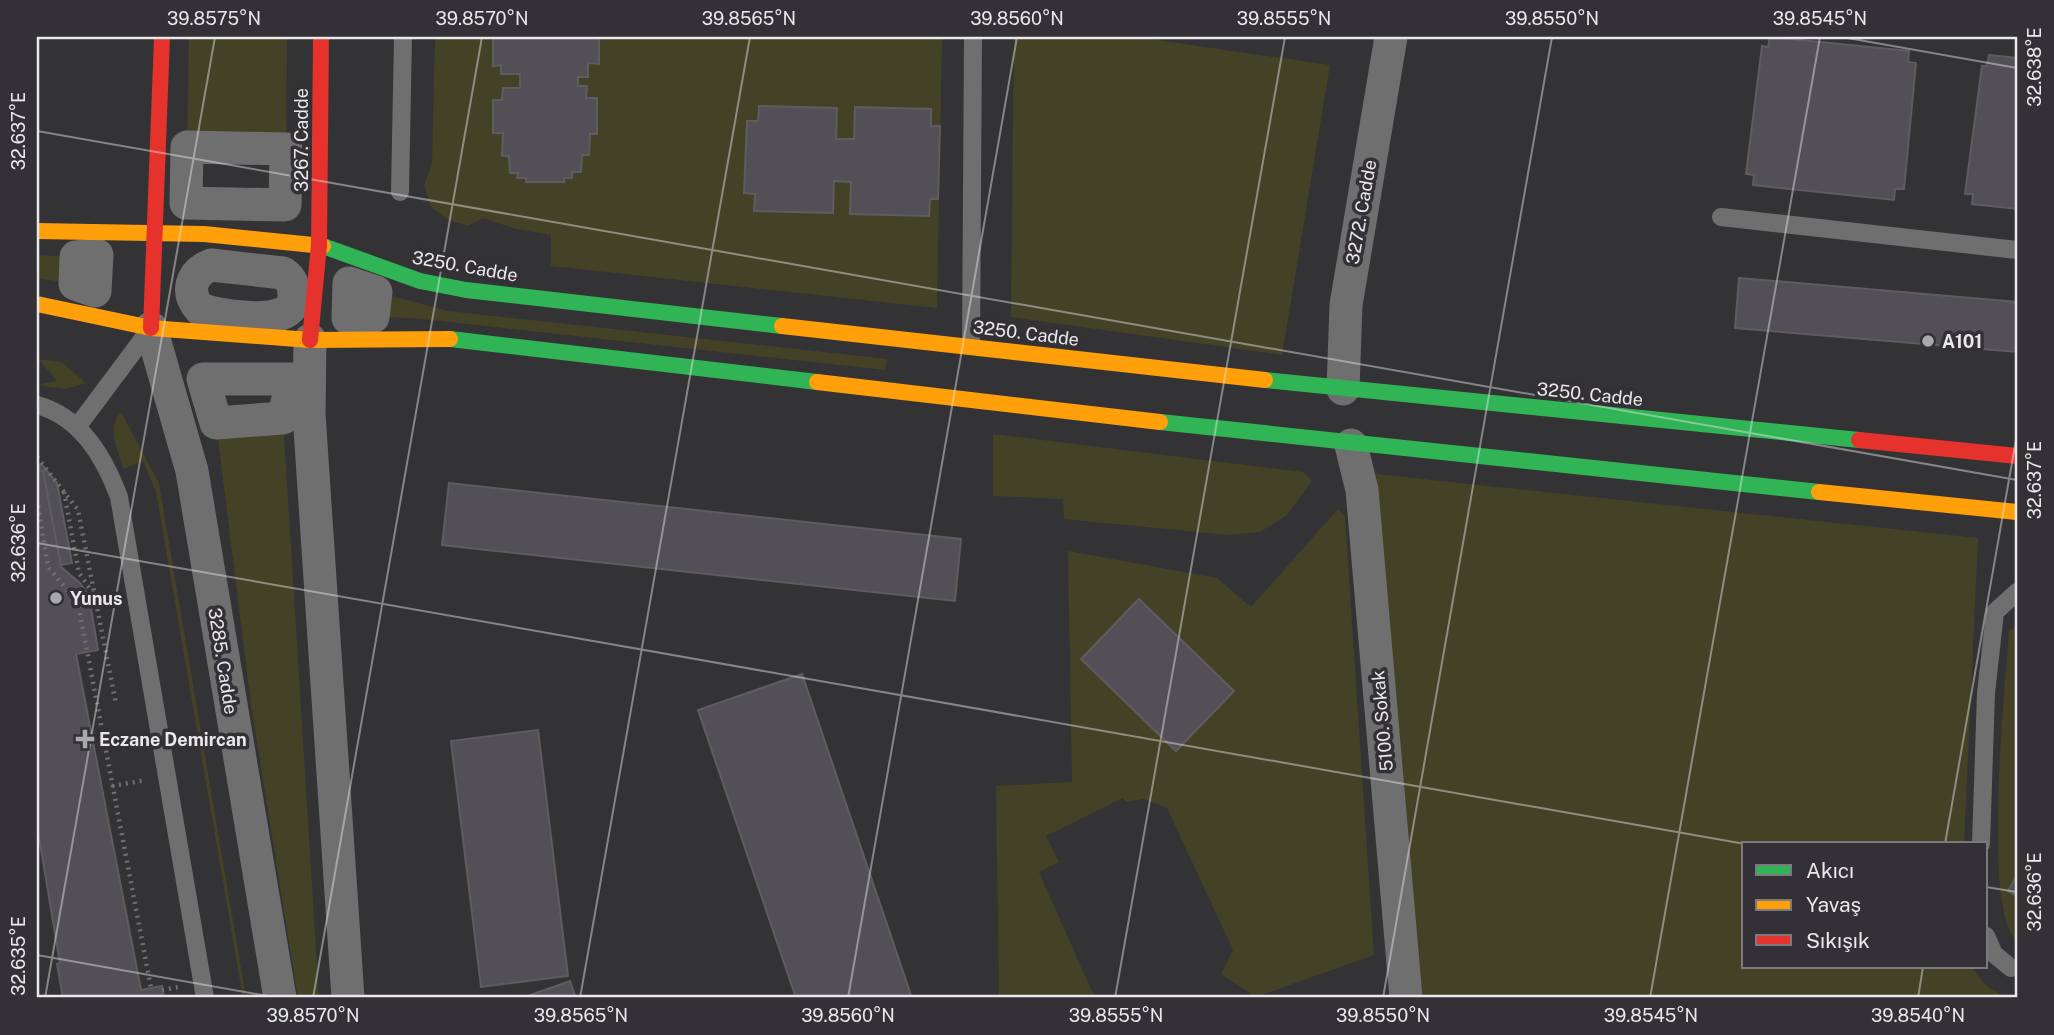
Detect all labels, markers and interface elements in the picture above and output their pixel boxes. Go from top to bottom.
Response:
text: 39.8575°N [167,8,261,29]
text: 39.8570°N [435,8,529,29]
text: 39.8565°N [702,8,796,29]
text: 39.8560°N [970,8,1064,29]
text: 39.8555°N [1237,8,1331,29]
text: 39.8550°N [1505,8,1599,29]
text: 39.8545°N [1773,8,1867,29]
text: 32.638°E [2024,27,2045,107]
street label: 3267. Cadde [291,88,312,192]
text: 32.637°E [8,92,29,170]
street label: 3272. Cadde [1341,158,1381,266]
street label: 3250. Cadde [411,246,519,286]
street label: 3250. Cadde [972,316,1080,350]
place label: A101 [1942,331,1982,352]
marker: A101 [1920,333,1936,349]
street label: 3250. Cadde [1536,378,1644,410]
text: 32.637°E [2024,441,2045,519]
text: 32.636°E [8,503,29,583]
place label: Yunus [70,588,123,609]
marker: Yunus [48,590,64,606]
street label: 3285. Cadde [204,606,242,716]
street label: 5100. Sokak [1367,670,1397,772]
place label: Eczane Demircan [99,729,247,750]
marker: Eczane Demircan [77,731,93,747]
legend [1742,842,1988,968]
text: 32.636°E [2024,852,2045,932]
text: Akıcı [1806,858,1854,883]
text: Yavaş [1806,892,1861,917]
text: 32.635°E [8,916,29,996]
text: Sıkışık [1806,928,1870,953]
text: 39.8570°N [266,1005,360,1026]
text: 39.8565°N [534,1005,628,1026]
text: 39.8560°N [801,1005,895,1026]
text: 39.8555°N [1069,1005,1163,1026]
text: 39.8550°N [1336,1005,1430,1026]
text: 39.8545°N [1604,1005,1698,1026]
text: 39.8540°N [1871,1005,1965,1026]

